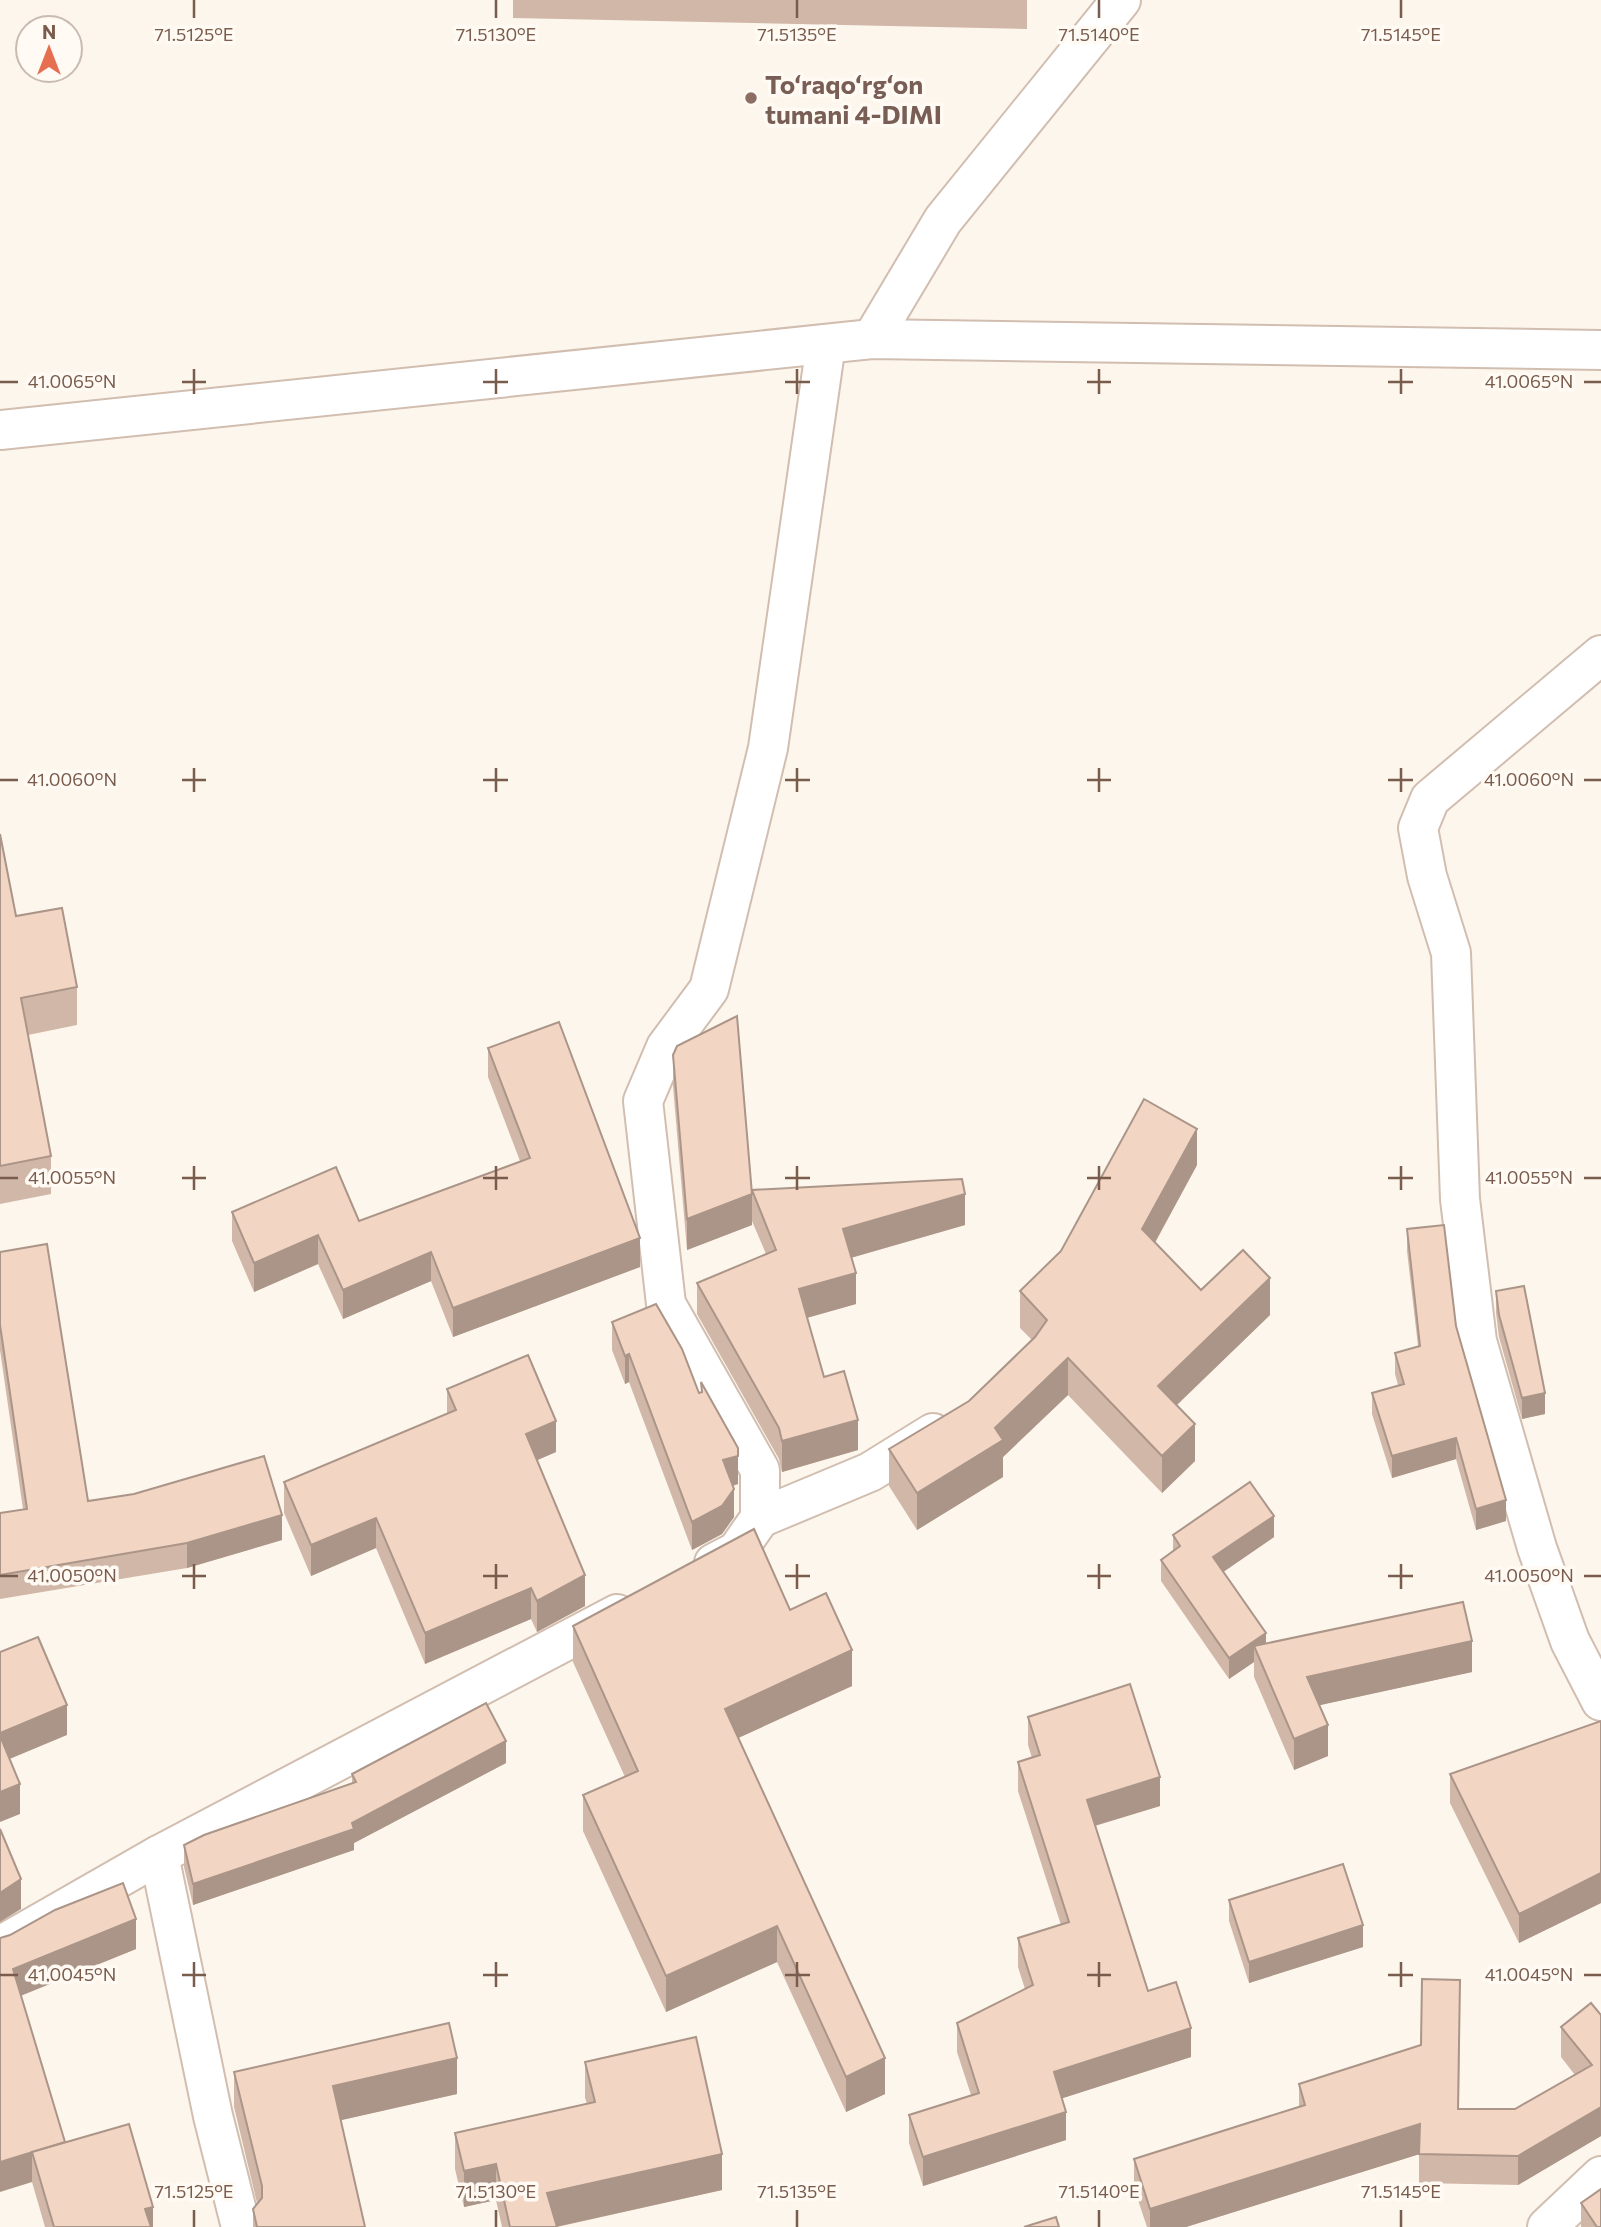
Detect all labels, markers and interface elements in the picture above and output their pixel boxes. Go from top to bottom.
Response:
north arrow [14,14,84,84]
text: N [42,20,56,43]
text: 71.5125°E [155,23,233,45]
text: 71.5130°E [456,23,536,45]
text: 71.5135°E [757,23,837,45]
text: 71.5140°E [1058,23,1140,45]
text: 71.5145°E [1361,23,1441,45]
place label: To‘raqo‘rg‘on tumani 4-DIMI [765,68,942,129]
marker: To‘raqo‘rg‘on tumani 4-DIMI [743,90,759,106]
text: 41.0065°N [28,370,116,392]
text: 41.0065°N [1485,370,1573,392]
text: 41.0060°N [27,768,117,790]
text: 41.0060°N [1484,768,1574,790]
text: 41.0055°N [28,1166,116,1188]
text: 41.0055°N [1485,1166,1573,1188]
text: 41.0050°N [27,1564,117,1586]
text: 41.0050°N [1484,1564,1574,1586]
text: 41.0045°N [28,1963,116,1985]
text: 41.0045°N [1485,1963,1573,1985]
text: 71.5125°E [155,2180,233,2202]
text: 71.5130°E [456,2180,536,2202]
text: 71.5135°E [757,2180,837,2202]
text: 71.5140°E [1058,2180,1140,2202]
text: 71.5145°E [1361,2180,1441,2202]

